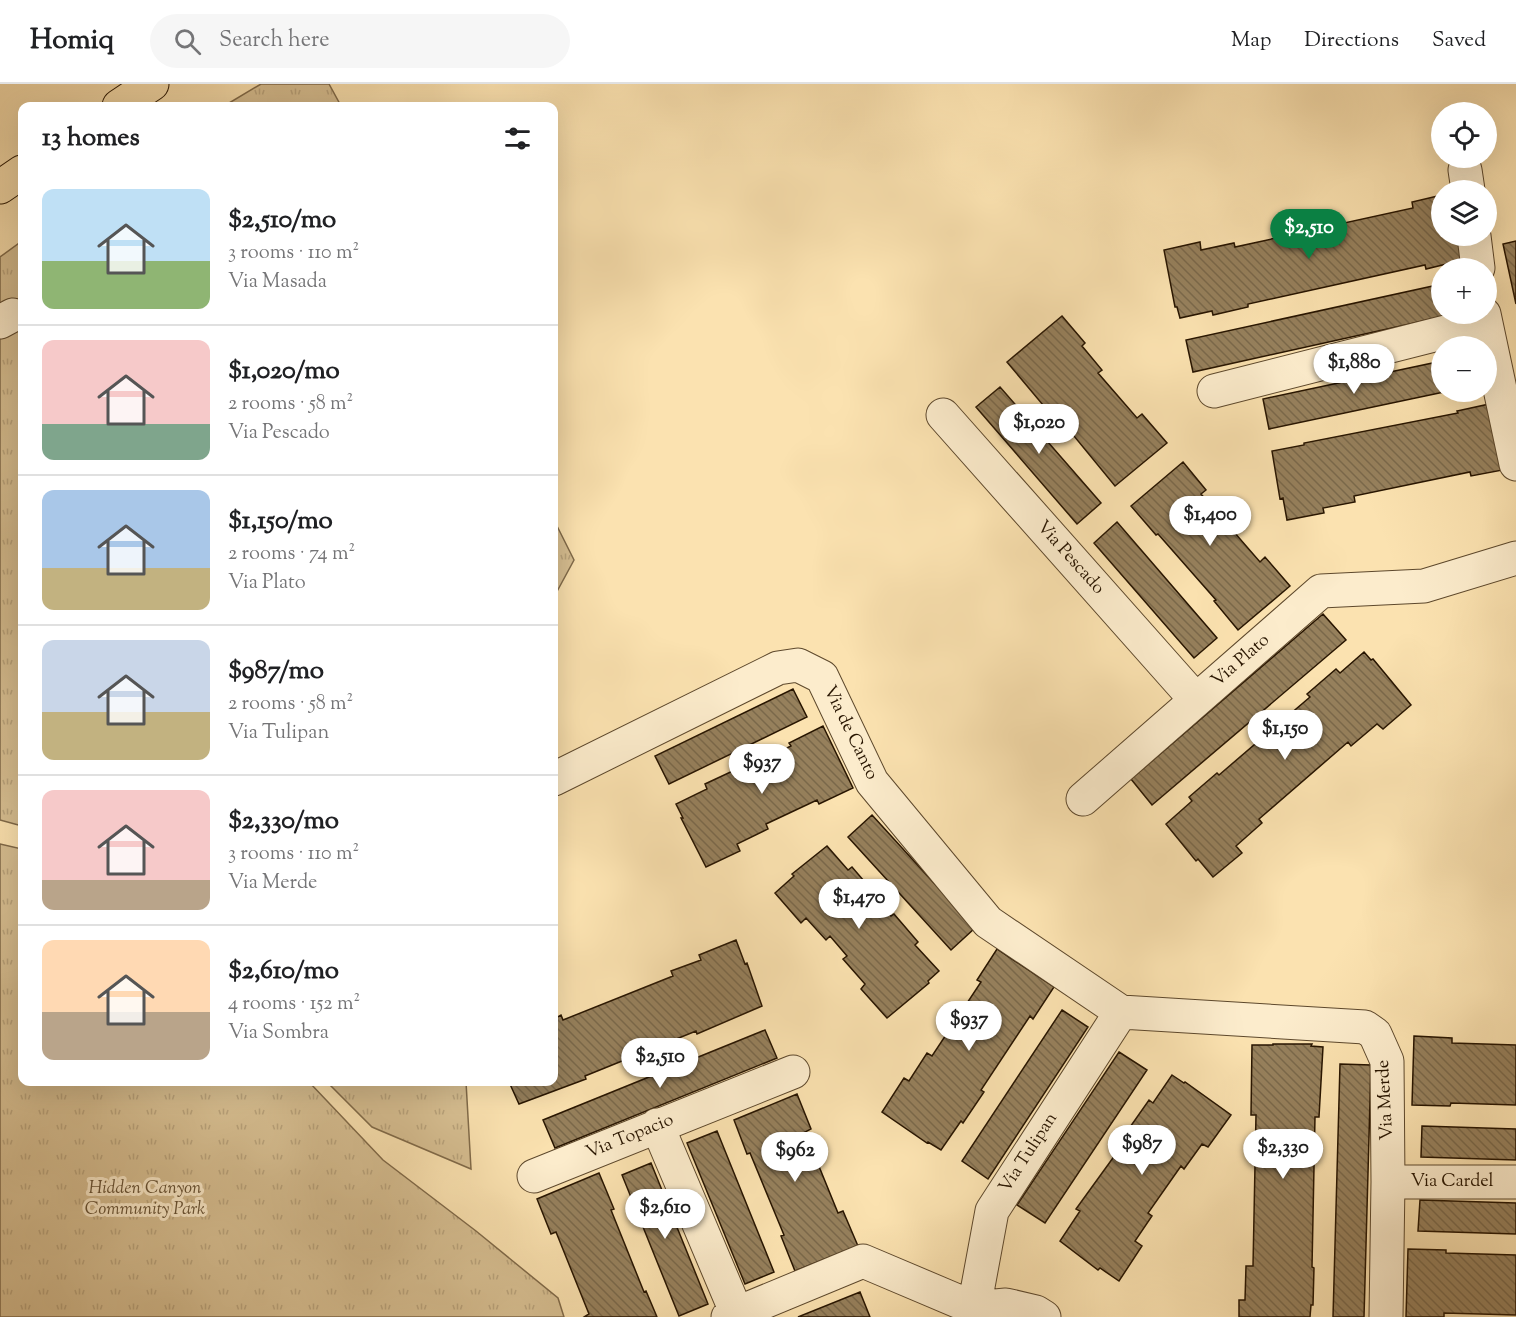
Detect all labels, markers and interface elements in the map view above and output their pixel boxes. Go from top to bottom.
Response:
search box [150,14,570,68]
text: Homiq [30,21,114,61]
icon: search [171,25,204,58]
text: Search here [219,25,329,57]
text: Map [1231,26,1271,56]
text: Directions [1304,26,1399,56]
text: Saved [1432,26,1486,56]
map controls [1431,102,1497,402]
button: locate [1431,102,1497,168]
text: 13 homes [42,120,140,157]
icon: filters [501,122,534,155]
button: layers [1431,180,1497,246]
text: $2,510/mo [228,202,336,239]
pin: $2,510 [1260,209,1358,260]
icon: home [90,213,162,285]
text: $2,510 [1284,214,1334,243]
text: 3 rooms · 110 m² [228,239,359,268]
button: + [1431,258,1497,324]
text: Via Masada [228,268,327,297]
button: − [1431,336,1497,402]
pin: $1,880 [1305,344,1403,395]
text: $1,880 [1327,349,1381,378]
text: $1,020/mo [228,353,340,390]
icon: home [90,364,162,436]
text: 2 rooms · 58 m² [228,390,353,419]
pin: $1,020 [990,404,1088,455]
text: $1,020 [1013,409,1065,438]
text: Via Pescado [228,419,330,448]
pin: $1,400 [1161,496,1259,547]
text: $1,400 [1183,501,1237,530]
text: $1,150/mo [228,503,333,540]
icon: home [90,514,162,586]
street label: Via Pescado [1030,515,1110,601]
text: 2 rooms · 74 m² [228,540,355,569]
text: Via Plato [228,569,306,598]
street label: Via Plato [1206,628,1276,694]
text: $987/mo [228,653,324,690]
icon: home [90,664,162,736]
street label: Via de Canto [816,681,884,785]
text: 2 rooms · 58 m² [228,690,353,719]
pin: $1,150 [1236,710,1334,761]
text: $1,150 [1262,715,1308,744]
text: Via Tulipan [228,719,329,748]
pin: $937 [726,744,798,795]
text: $937 [743,749,781,778]
text: $2,330/mo [228,803,339,840]
icon: home [90,814,162,886]
text: 3 rooms · 110 m² [228,840,359,869]
text: Via Merde [228,869,317,898]
pin: $1,470 [810,879,908,930]
text: $1,470 [833,884,885,913]
text: $2,610/mo [228,953,339,990]
icon: home [90,964,162,1036]
text: 4 rooms · 152 m² [228,990,360,1019]
pin: $937 [933,1001,1005,1052]
text: $937 [950,1006,988,1035]
text: Via Sombra [228,1019,329,1048]
pin: $2,510 [611,1038,709,1089]
text: $2,510 [635,1043,685,1072]
street label: Via Merde [1371,1059,1401,1141]
street label: Via Tulipan [993,1107,1065,1198]
street label: Via Topacio [582,1108,678,1166]
pin: $987 [1106,1125,1178,1176]
pin: $2,330 [1234,1129,1332,1180]
text: $987 [1122,1130,1162,1159]
pin: $962 [759,1132,831,1183]
text: $2,330 [1257,1134,1309,1163]
text: $962 [775,1137,815,1166]
street label: Via Cardel [1410,1169,1494,1195]
park label: Hidden Canyon Community Park [85,1176,205,1223]
pin: $2,610 [616,1189,714,1240]
text: $2,610 [639,1194,691,1223]

